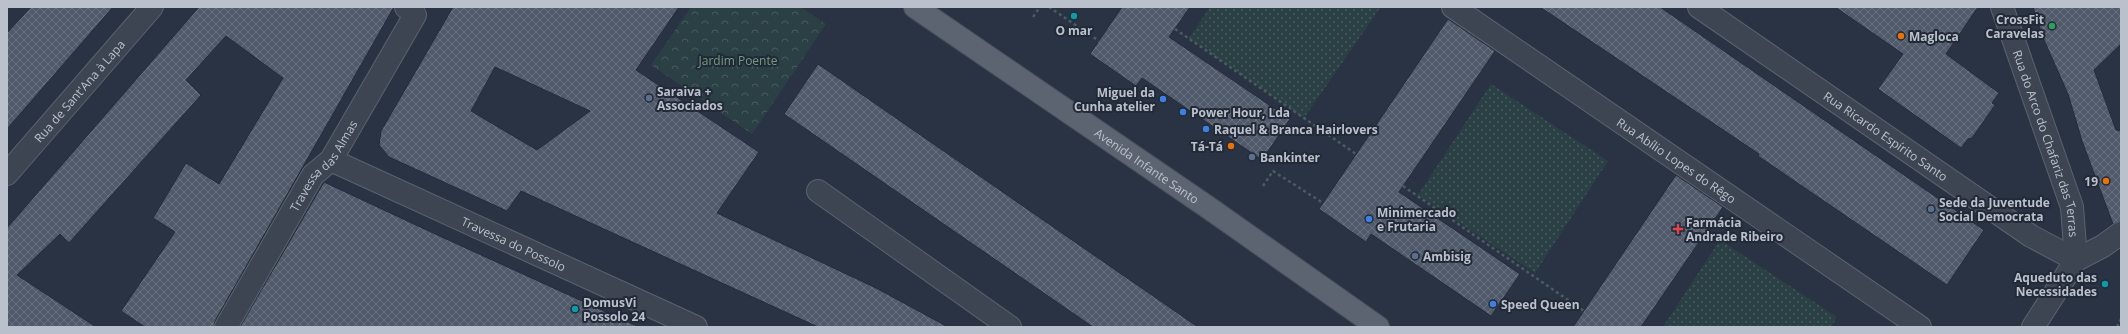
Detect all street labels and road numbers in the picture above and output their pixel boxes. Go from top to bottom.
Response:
street label: Rua de Sant'Ana à Lapa [30,36,128,146]
street label: Rua do Arco do Chafariz das Terras [2009,48,2083,238]
street label: Rua Ricardo Espírito Santo [1820,87,1951,185]
street label: Rua Abílio Lopes do Rêgo [1614,113,1739,207]
street label: Travessa das Almas [285,117,361,215]
street label: Avenida Infante Santo [1091,124,1203,207]
street label: Travessa do Possolo [459,212,569,275]

